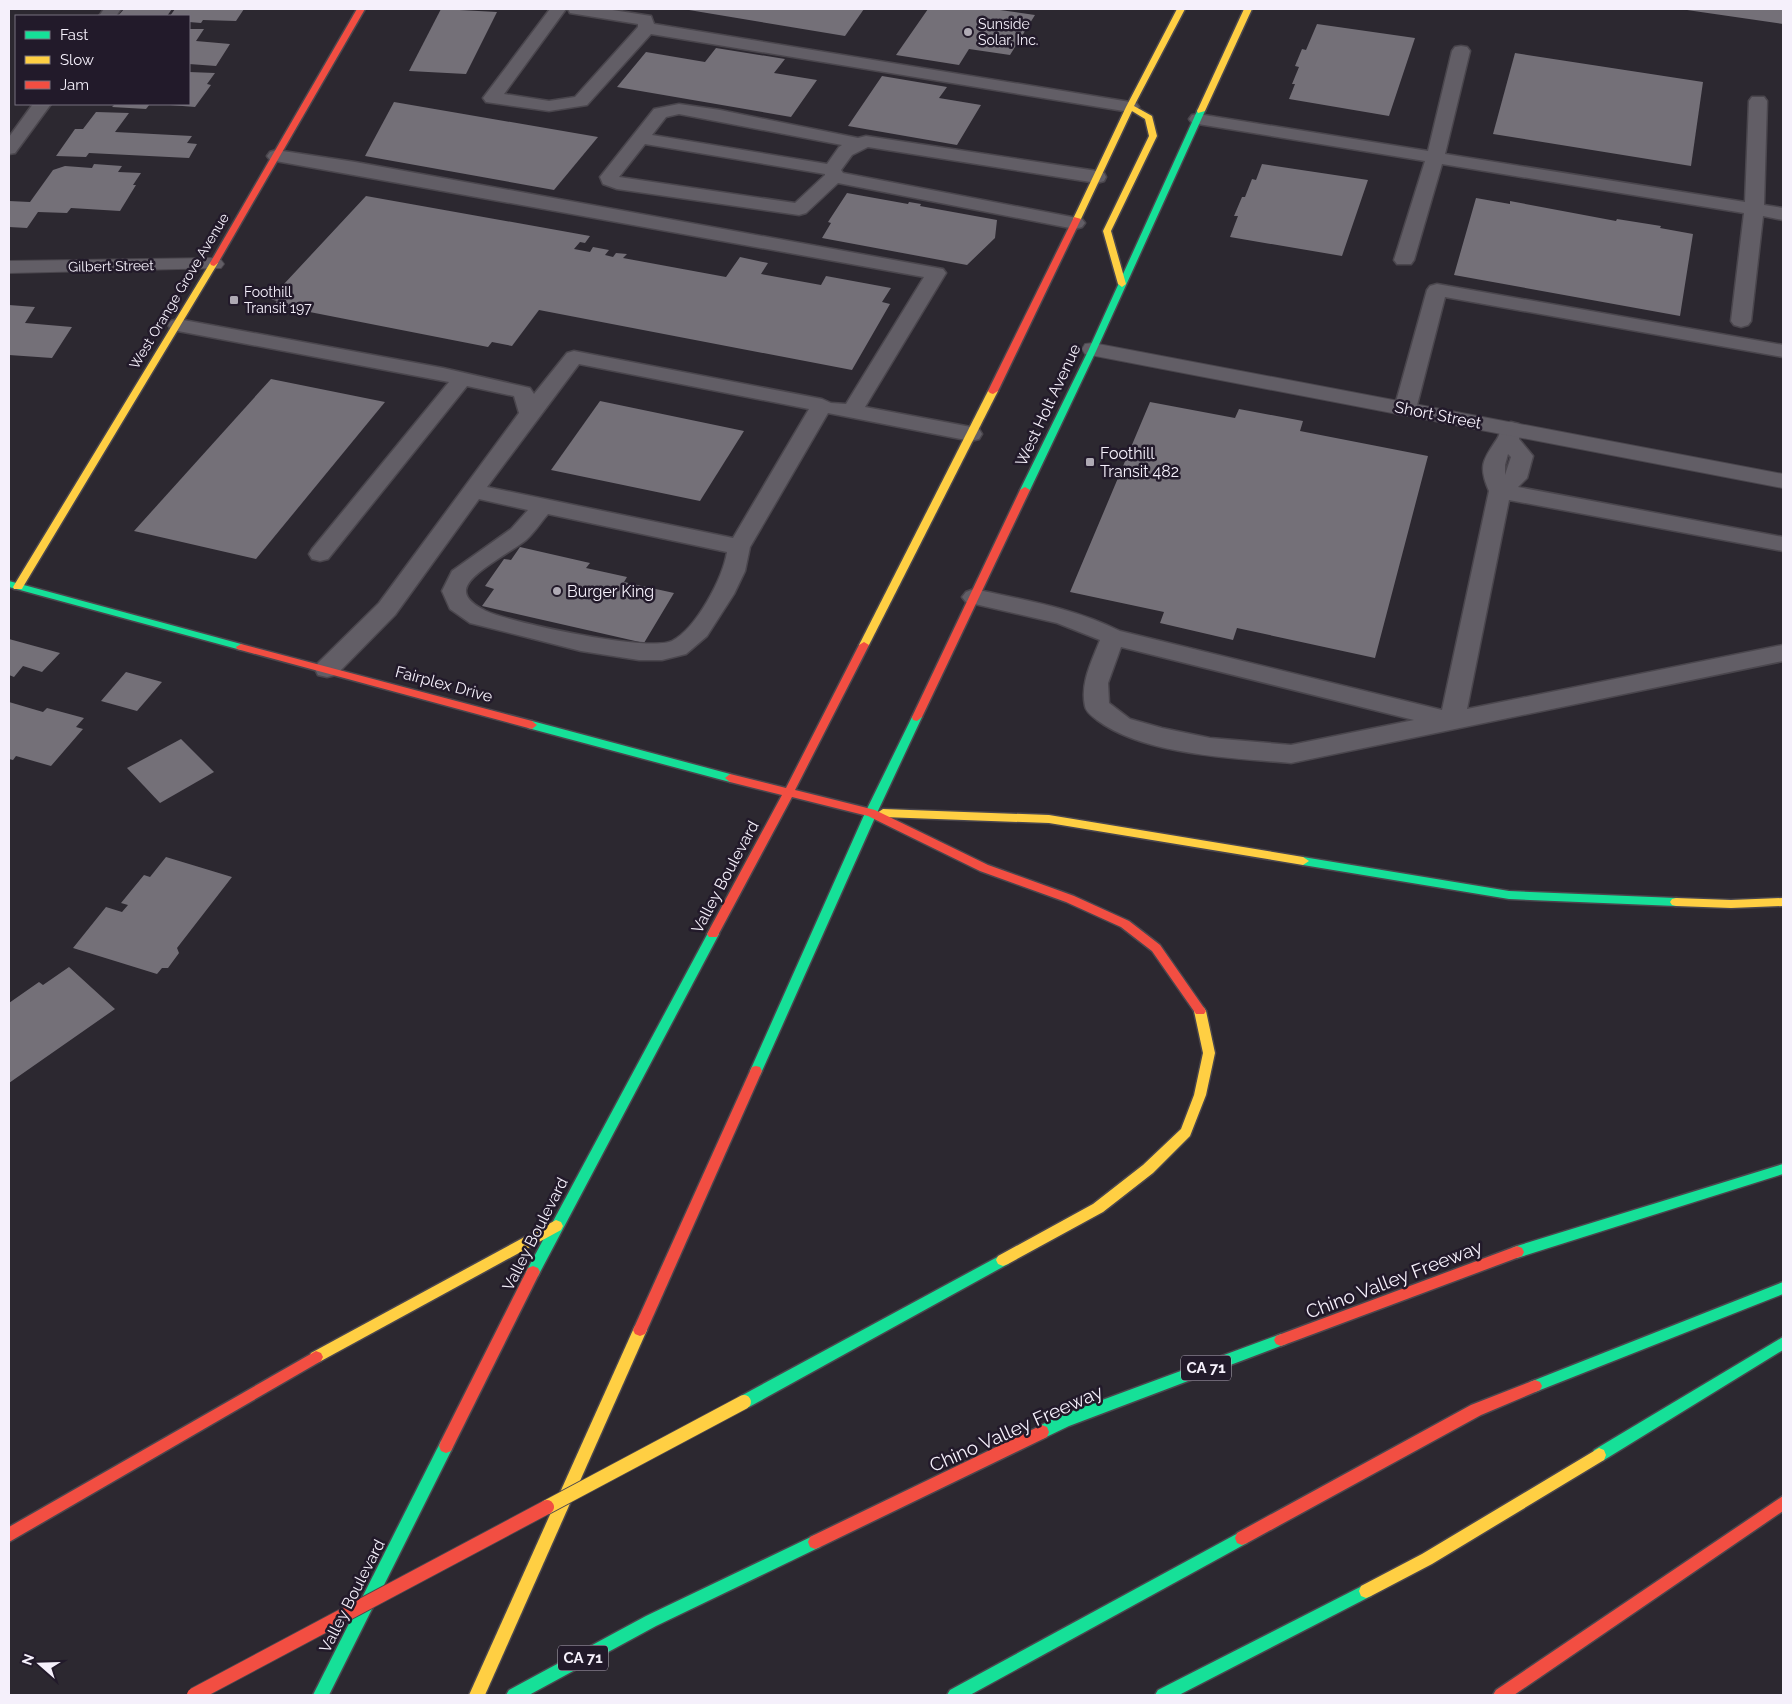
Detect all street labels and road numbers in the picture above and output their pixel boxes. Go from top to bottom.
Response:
street label: West Orange Grove Avenue [126,210,232,372]
street label: Gilbert Street [68,257,154,275]
street label: West Holt Avenue [1011,341,1085,469]
street label: Short Street [1393,397,1484,433]
street label: Fairplex Drive [393,662,495,706]
street label: Valley Boulevard [687,818,763,936]
street label: Valley Boulevard [498,1174,572,1294]
street label: Chino Valley Freeway [1303,1235,1485,1323]
road number: CA 71 [1181,1356,1231,1380]
street label: Chino Valley Freeway [926,1380,1106,1476]
street label: Valley Boulevard [315,1536,389,1656]
road number: CA 71 [558,1646,608,1670]

